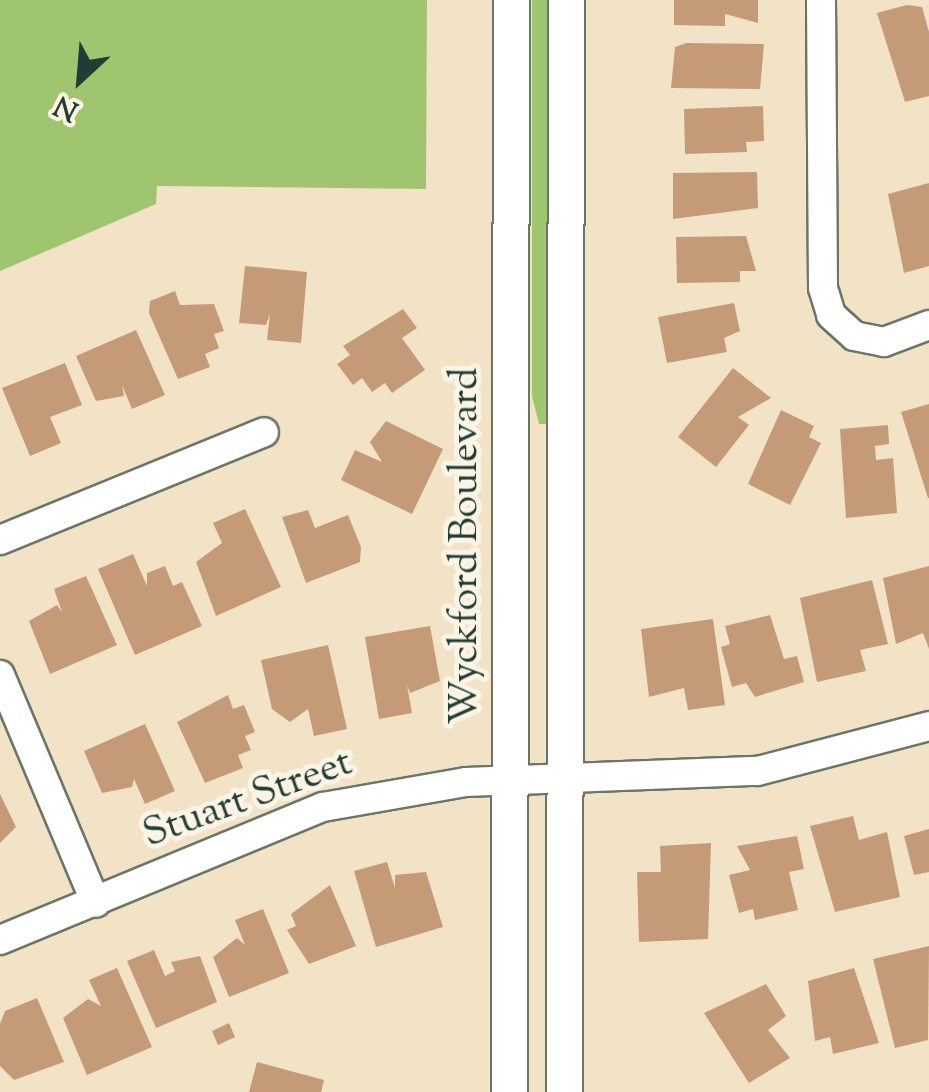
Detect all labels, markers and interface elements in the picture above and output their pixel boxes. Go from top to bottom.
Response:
north arrow [30,30,130,130]
text: N [48,84,86,130]
street label: Wyckford Boulevard [443,367,491,725]
street label: Stuart Street [137,740,359,860]

